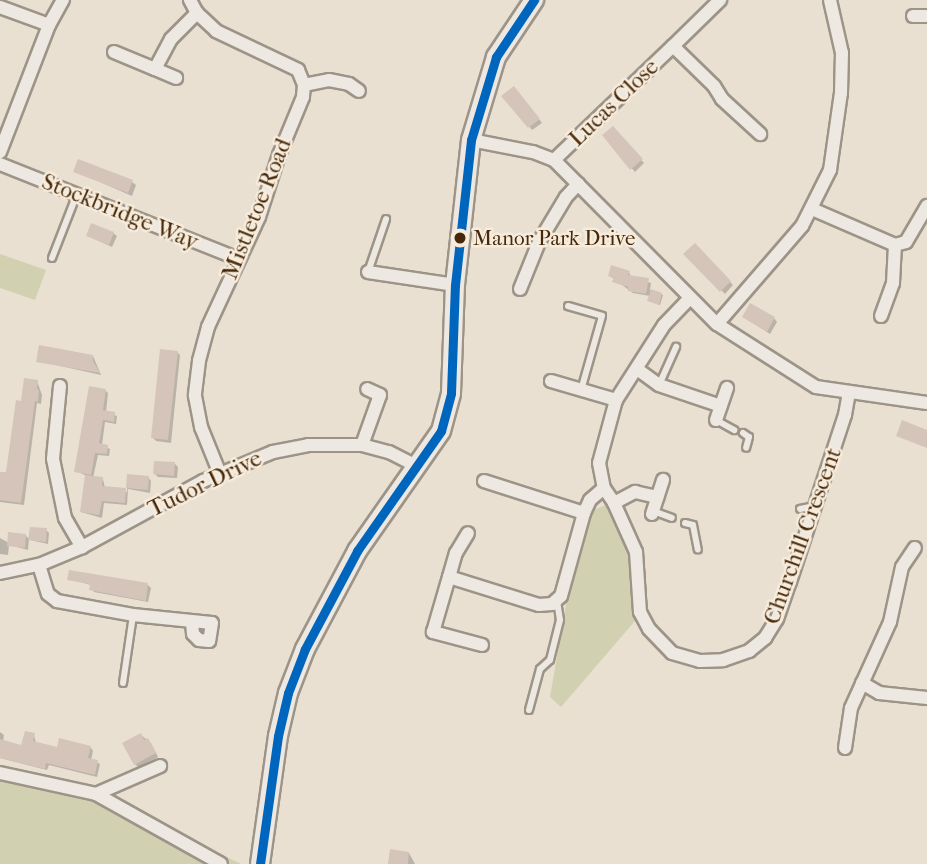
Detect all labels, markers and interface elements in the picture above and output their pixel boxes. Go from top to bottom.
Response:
street label: Lucas Close [563,53,665,153]
street label: Mistletoe Road [216,135,298,283]
street label: Stockbridge Way [38,168,202,256]
place label: Manor Park Drive [473,225,635,251]
marker: Manor Park Drive [453,231,467,245]
street label: Churchill Crescent [758,444,848,628]
street label: Tudor Drive [144,445,266,523]

